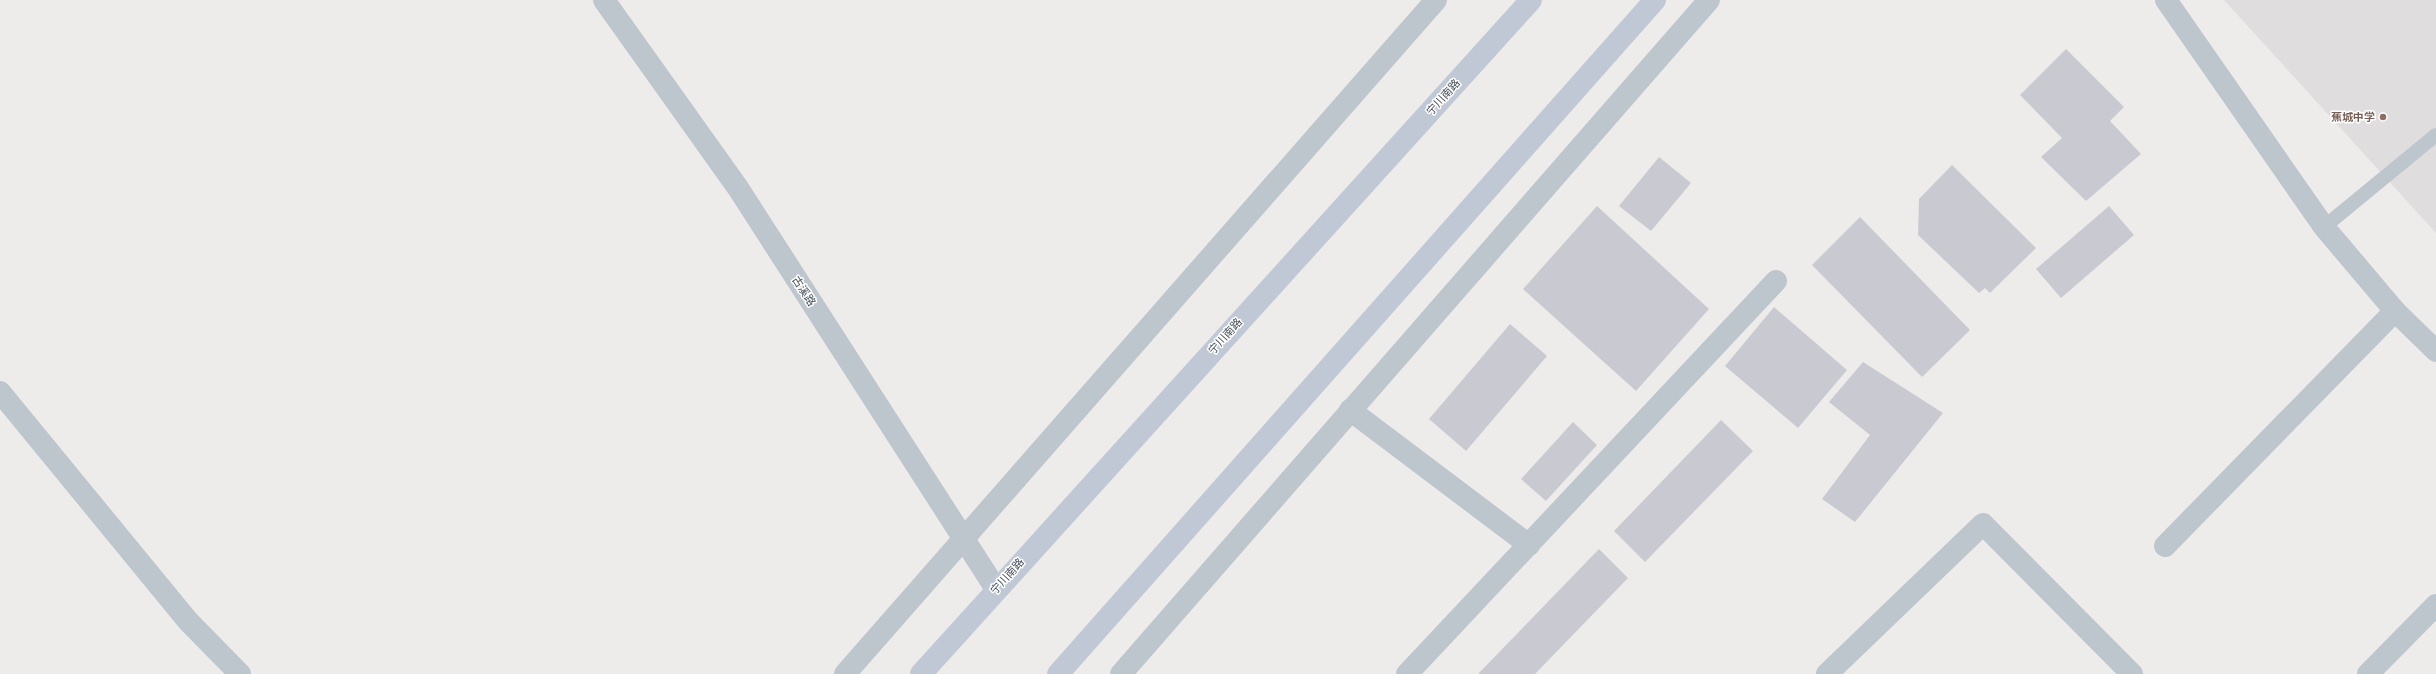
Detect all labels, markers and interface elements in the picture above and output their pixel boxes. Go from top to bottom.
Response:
street label: 宁川南路 [1422,75,1464,119]
place label: 蕉城中学 [2331,109,2375,125]
marker: 蕉城中学 [2378,112,2388,122]
street label: 古溪路 [788,273,820,309]
street label: 宁川南路 [1204,314,1246,358]
street label: 宁川南路 [986,554,1028,598]

